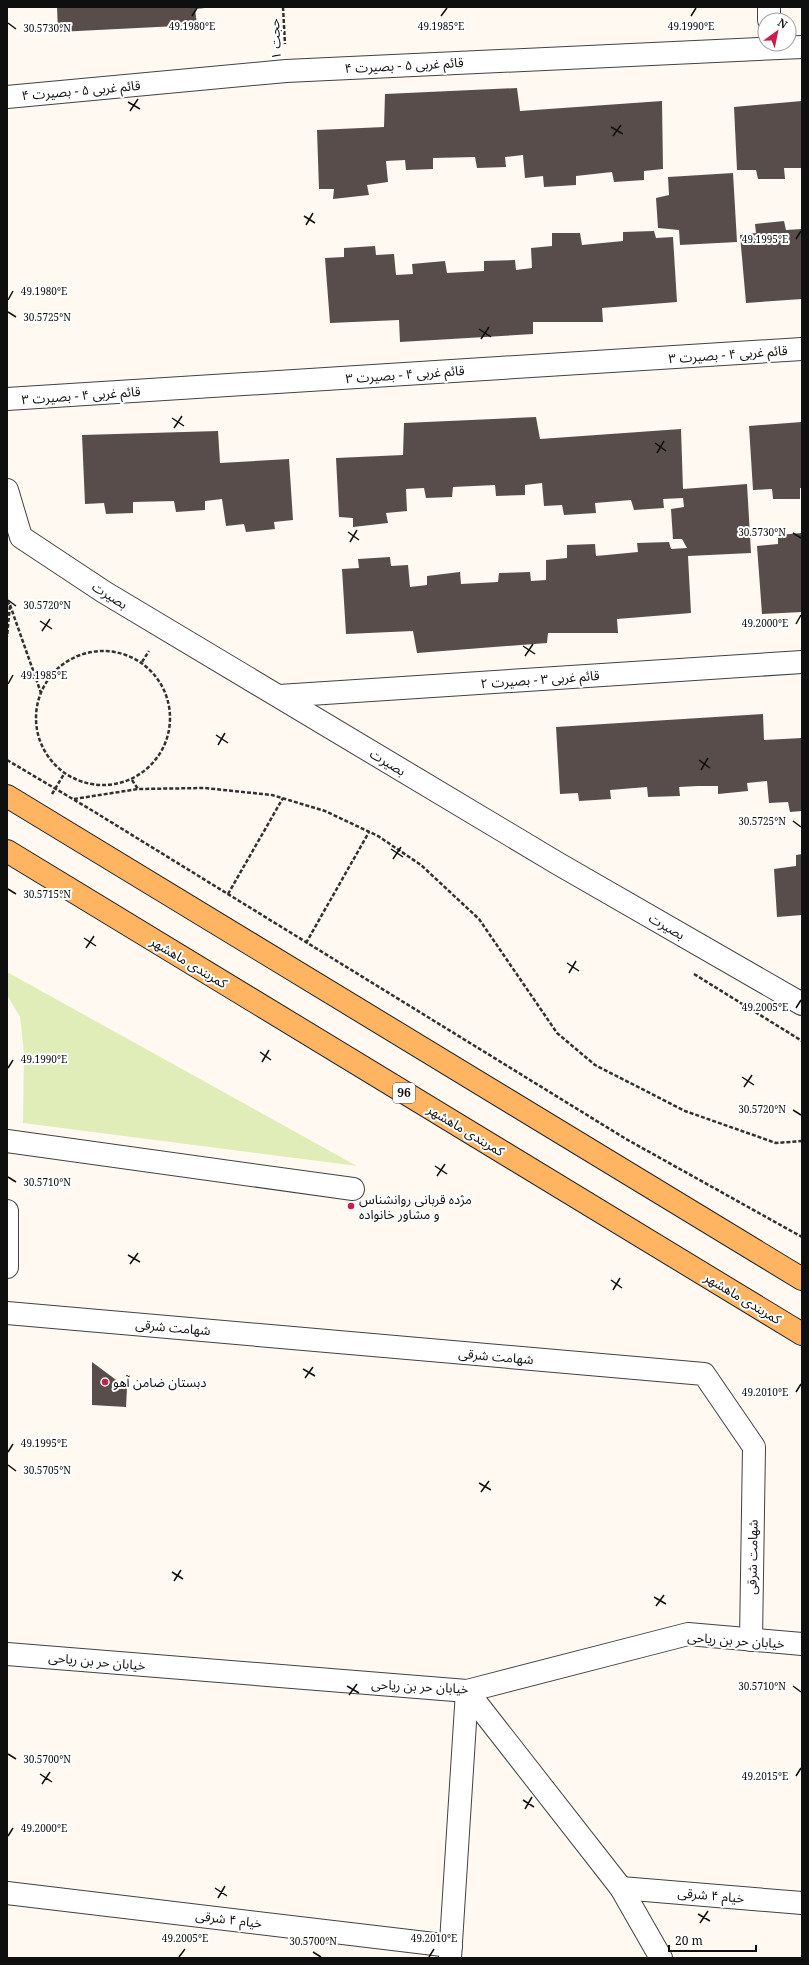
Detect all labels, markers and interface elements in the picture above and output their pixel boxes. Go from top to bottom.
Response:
north arrow [757,12,797,52]
text: N [775,15,791,32]
street label: حجت ۱ [265,18,285,60]
text: 49.1980°E [169,19,215,33]
text: 49.1985°E [418,19,464,33]
text: 49.1990°E [668,19,714,33]
text: 30.5730°N [23,21,71,35]
street label: قائم غربی ۵ - بصیرت ۴ [344,53,464,79]
street label: قائم غربی ۵ - بصیرت ۴ [21,76,142,106]
text: 49.1995°E [742,232,788,246]
text: 49.1980°E [21,284,67,298]
text: 30.5725°N [23,310,71,324]
street label: قائم غربی ۴ - بصیرت ۳ [668,341,788,369]
street label: قائم غربی ۴ - بصیرت ۳ [345,361,465,389]
street label: قائم غربی ۴ - بصیرت ۳ [21,382,141,410]
text: 30.5730°N [738,525,786,539]
street label: بصیرت [89,577,131,613]
text: 30.5720°N [23,598,71,612]
text: 49.2000°E [742,616,788,630]
street label: قائم غربی ۳ - بصیرت ۲ [480,666,600,694]
text: 49.1985°E [21,668,67,682]
street label: بصیرت [367,744,409,780]
text: 30.5725°N [738,814,786,828]
text: 30.5715°N [23,887,71,901]
street label: بصیرت [646,909,688,943]
street label: کمربندی ماهشهر [146,931,231,992]
text: 49.2005°E [742,1000,788,1014]
text: 49.1990°E [21,1052,67,1066]
road number: 96 [393,1083,415,1103]
street label: کمربندی ماهشهر [423,1099,508,1160]
text: 30.5720°N [738,1102,786,1116]
text: 30.5710°N [23,1175,71,1189]
place label: مژده قربانی روانشناس و مشاور خانواده [359,1190,472,1223]
marker: مژده قربانی روانشناس و مشاور خانواده [346,1201,356,1211]
street label: کمربندی ماهشهر [700,1267,785,1328]
street label: شهامت شرقی [135,1315,211,1339]
street label: شهامت شرقی [458,1344,534,1368]
place label: دبستان ضامن آهو [113,1373,207,1391]
marker: دبستان ضامن آهو [100,1377,110,1387]
text: 49.2010°E [742,1385,788,1399]
text: 49.1995°E [21,1436,67,1450]
text: 30.5705°N [23,1463,71,1477]
street label: شهامت شرقی [742,1519,762,1595]
street label: خیابان حر بن ریاحی [687,1628,786,1652]
street label: خیابان حر بن ریاحی [48,1648,147,1674]
street label: خیابان حر بن ریاحی [371,1674,470,1698]
text: 30.5710°N [738,1679,786,1693]
text: 30.5700°N [23,1752,71,1766]
text: 49.2015°E [742,1769,788,1783]
text: 49.2000°E [21,1821,67,1835]
street label: خیام ۴ شرقی [677,1883,746,1908]
street label: خیام ۴ شرقی [194,1906,264,1933]
scale bar [669,1927,756,1953]
text: 49.2005°E [162,1931,208,1945]
text: 49.2010°E [411,1931,457,1945]
text: 20 m [675,1932,703,1949]
text: 30.5700°N [289,1934,337,1948]

